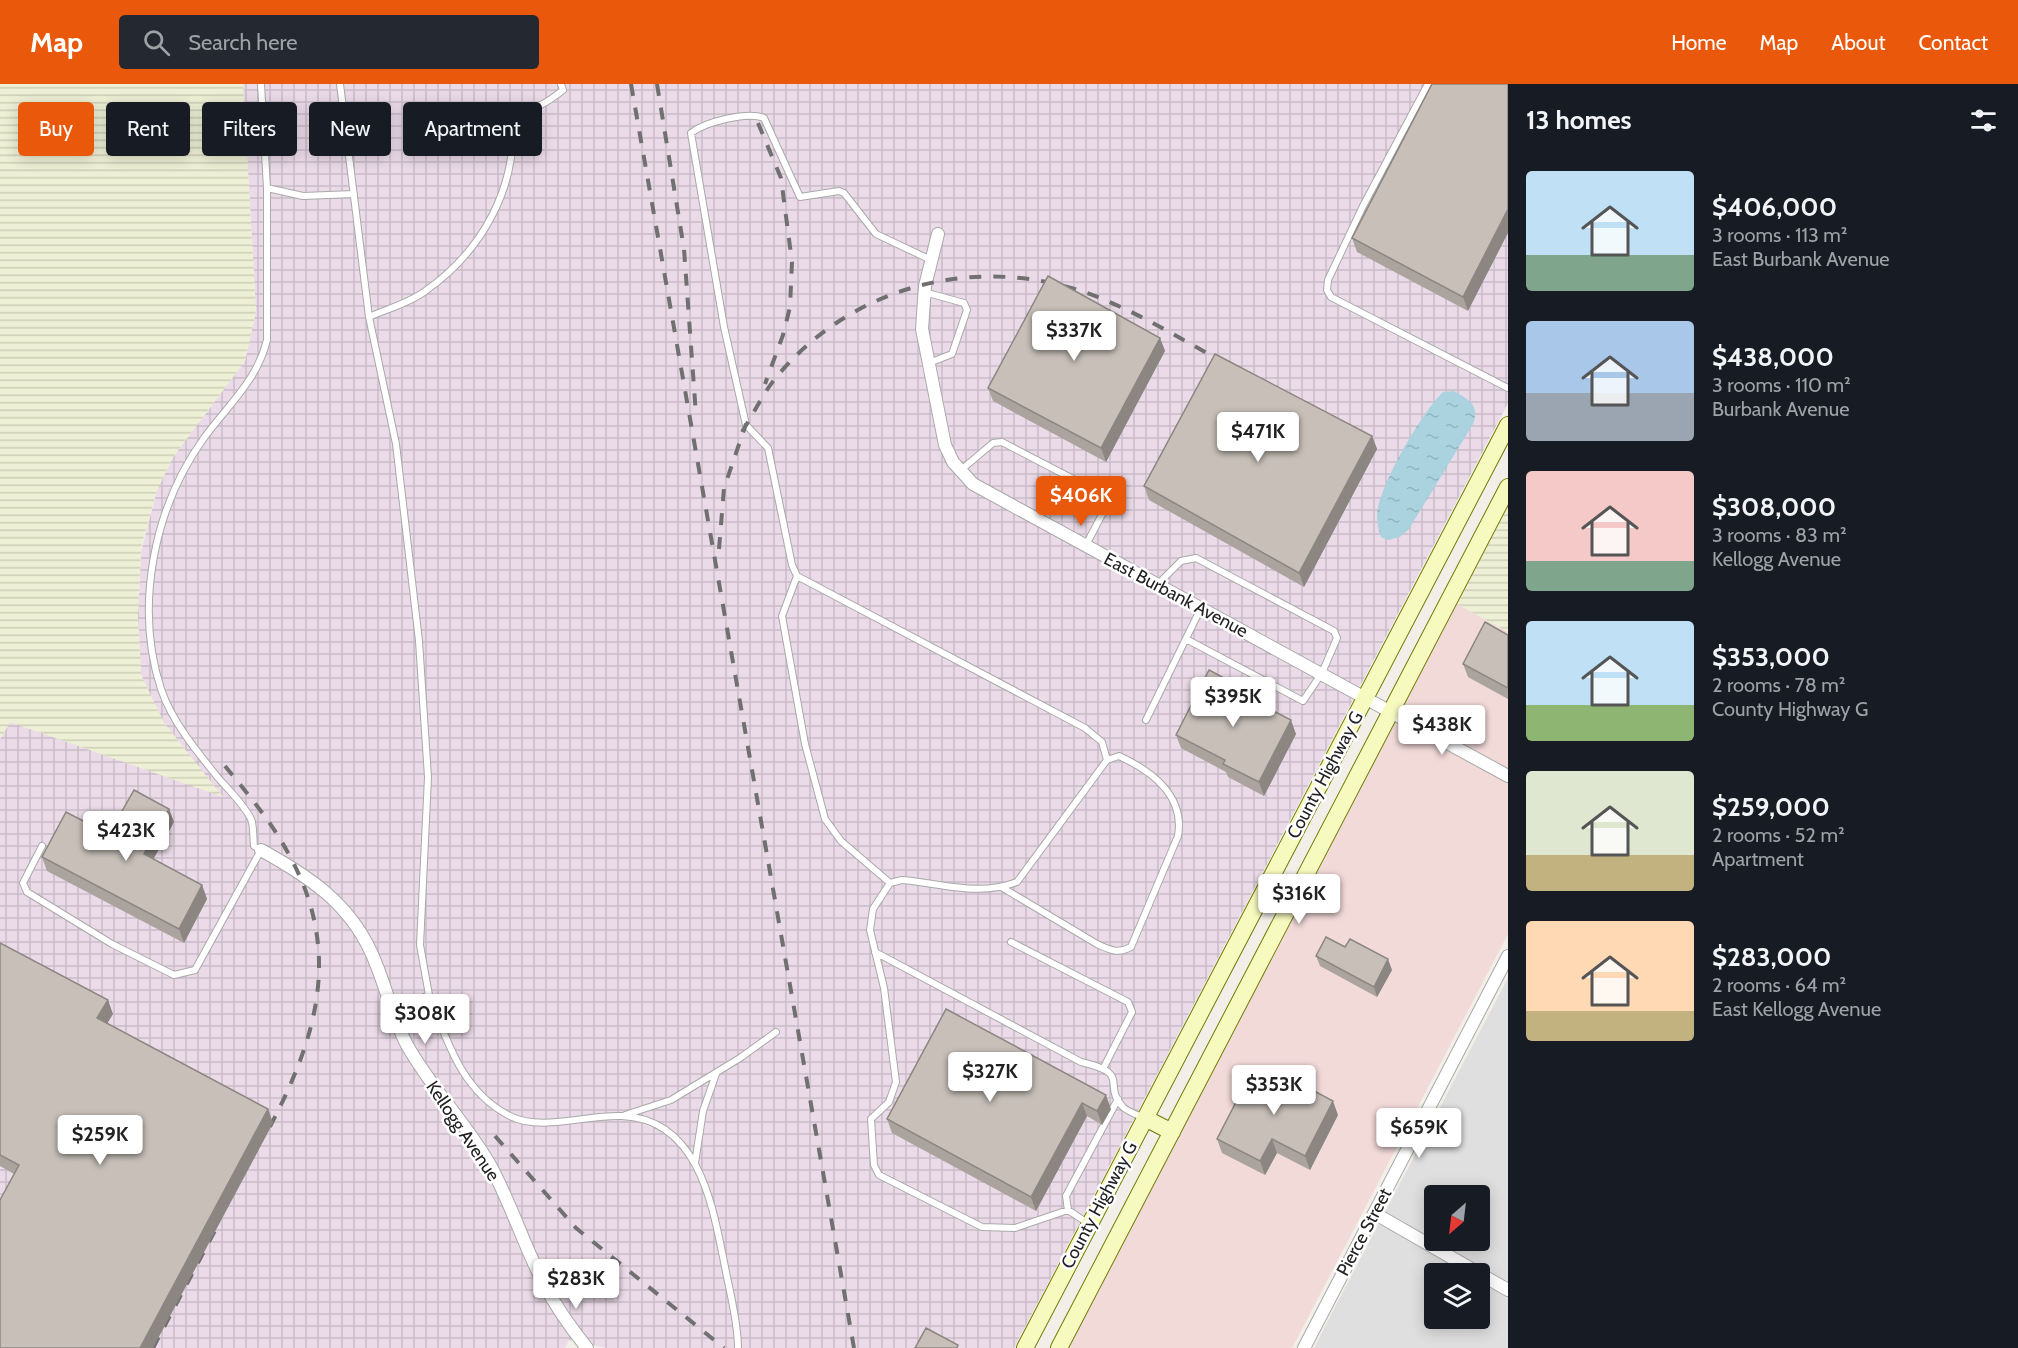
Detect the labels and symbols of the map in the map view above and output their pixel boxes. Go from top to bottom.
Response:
pin: $337K [1032,311,1116,362]
pin: $471K [1216,412,1300,463]
pin: $406K [1039,476,1123,527]
street label: East Burbank Avenue [1100,548,1252,642]
pin: $395K [1191,677,1275,728]
pin: $438K [1400,705,1484,756]
street label: County Highway G [1282,708,1368,842]
pin: $423K [84,811,168,862]
pin: $316K [1257,874,1341,925]
pin: $308K [383,994,467,1045]
pin: $327K [948,1052,1032,1103]
pin: $353K [1232,1065,1316,1116]
street label: Kellogg Avenue [421,1077,505,1185]
pin: $659K [1377,1108,1461,1159]
pin: $259K [58,1115,142,1166]
street label: County Highway G [1056,1138,1142,1272]
street label: Pierce Street [1332,1184,1396,1280]
north arrow [1424,1185,1490,1251]
pin: $283K [534,1259,618,1310]

